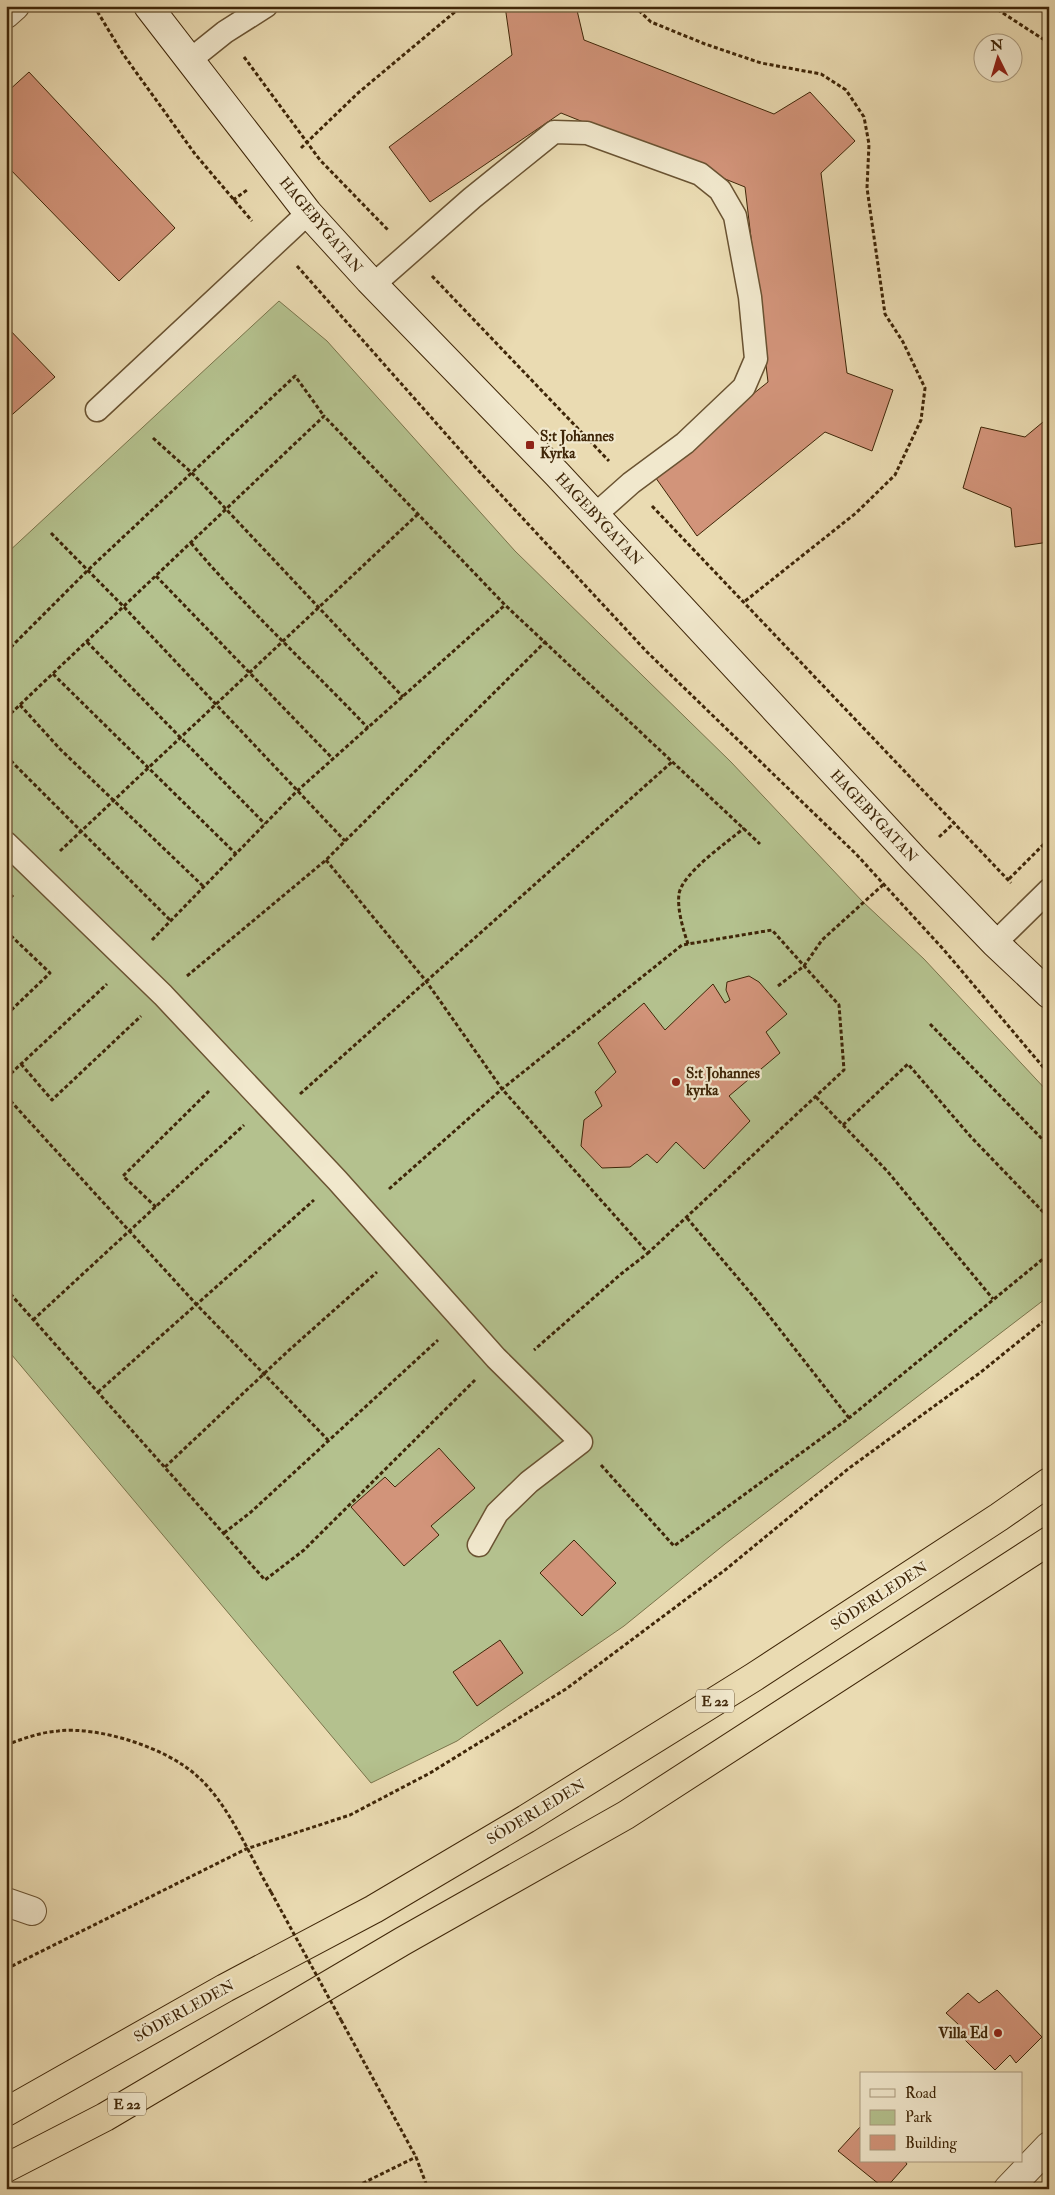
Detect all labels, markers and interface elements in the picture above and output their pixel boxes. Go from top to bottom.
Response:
north arrow [972,32,1022,82]
text: N [989,36,1004,55]
street label: HAGEBYGATAN [275,173,367,278]
place label: S:t Johannes Kyrka [540,427,614,464]
marker: S:t Johannes Kyrka [524,439,536,451]
street label: HAGEBYGATAN [551,469,647,570]
street label: HAGEBYGATAN [826,766,922,867]
place label: S:t Johannes kyrka [685,1064,760,1101]
marker: S:t Johannes kyrka [670,1076,682,1088]
street label: SÖDERLEDEN [827,1557,932,1635]
road number: E 22 [696,1690,734,1712]
street label: SÖDERLEDEN [483,1774,590,1849]
street label: SÖDERLEDEN [130,1975,238,2047]
place label: Villa Ed [937,2024,989,2043]
marker: Villa Ed [992,2027,1004,2039]
legend [860,2072,1022,2162]
text: Road [905,2084,937,2103]
road number: E 22 [108,2092,146,2116]
text: Park [905,2108,932,2127]
text: Building [905,2134,957,2153]

